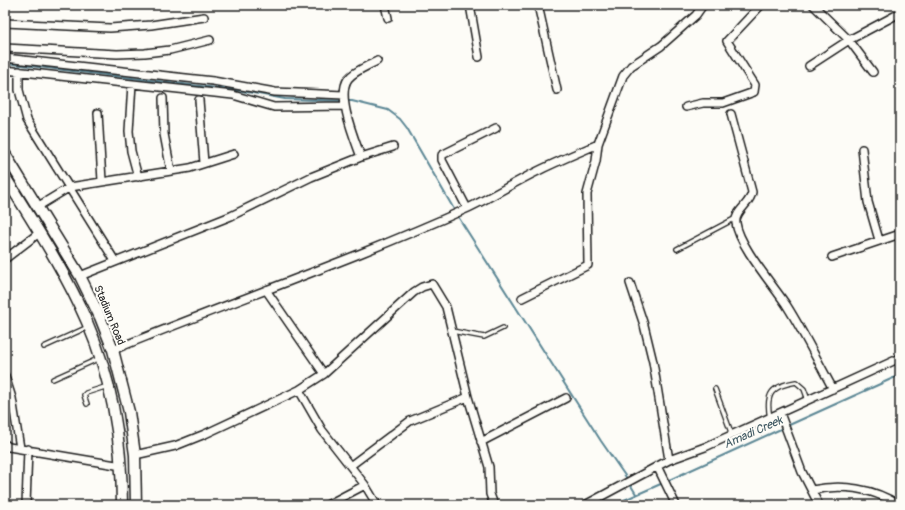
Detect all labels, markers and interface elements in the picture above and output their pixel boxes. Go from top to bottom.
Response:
street label: Stadium Road [91,283,128,347]
water label: Amadi Creek [722,412,786,452]

